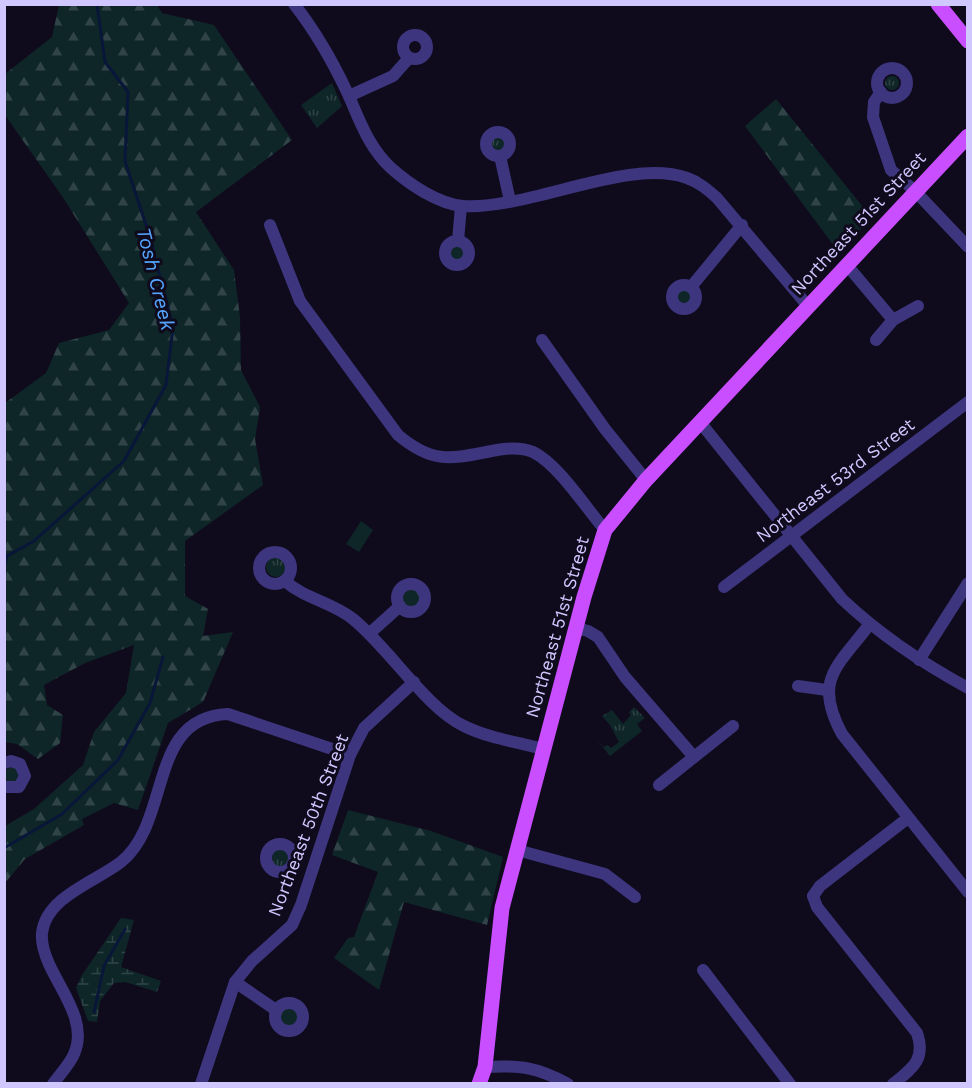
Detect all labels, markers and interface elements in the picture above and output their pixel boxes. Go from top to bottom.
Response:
street label: Northeast 51st Street [786,147,930,299]
water label: Tosh Creek [132,225,181,334]
street label: Northeast 53rd Street [752,413,919,546]
street label: Northeast 51st Street [521,533,593,720]
street label: Northeast 50th Street [263,730,353,919]

